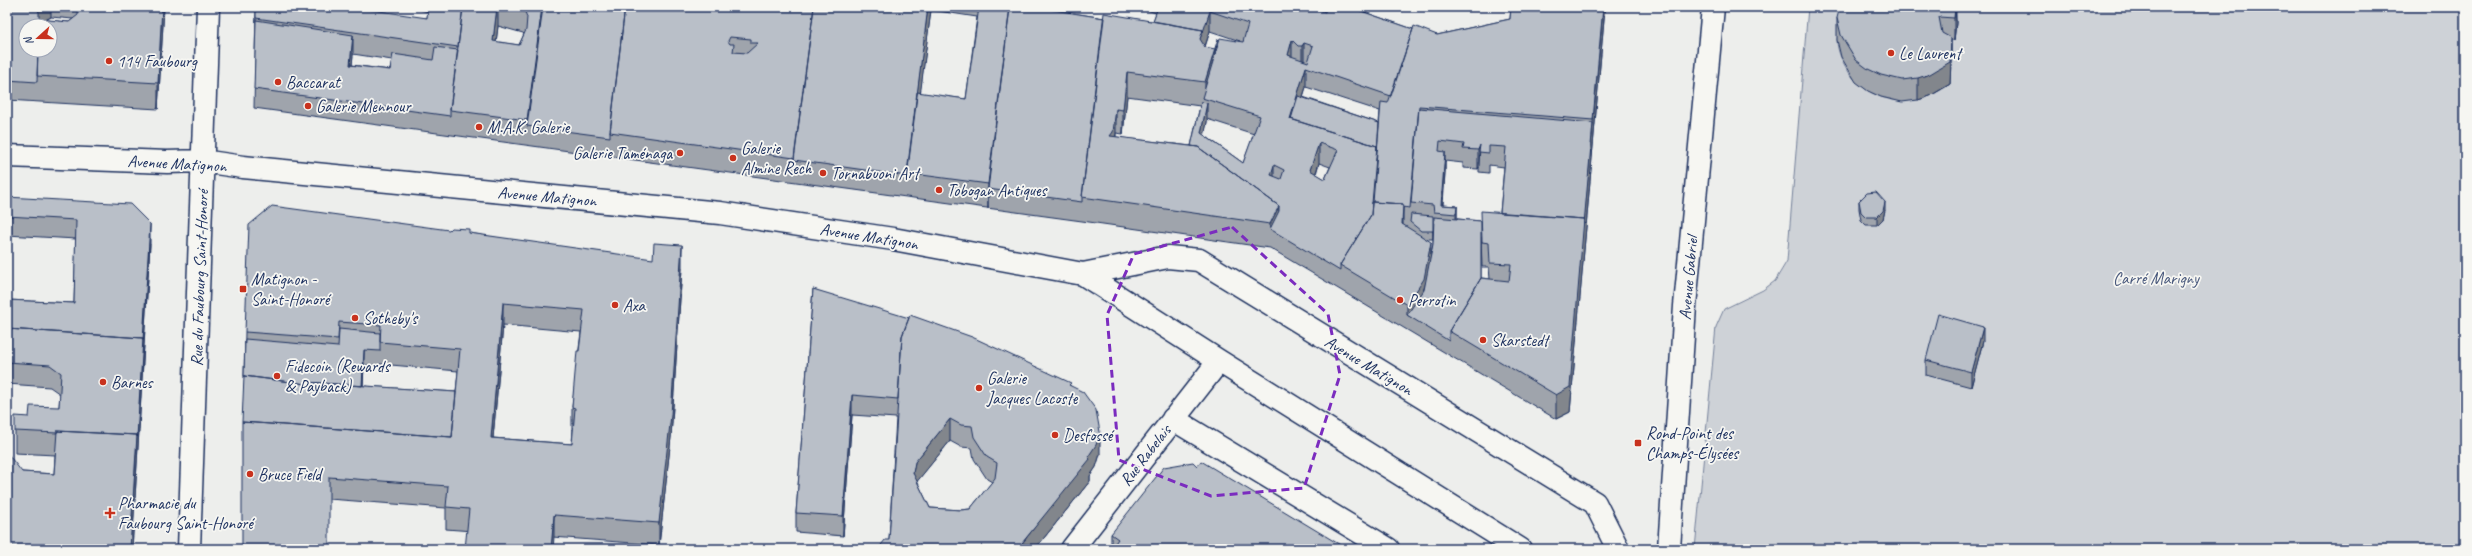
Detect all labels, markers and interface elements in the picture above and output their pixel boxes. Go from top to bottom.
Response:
north arrow [18,18,58,58]
text: N [20,34,36,47]
place label: Le Laurent [1899,43,1964,64]
marker: Le Laurent [1886,48,1896,58]
place label: 114 Faubourg [117,51,198,72]
marker: 114 Faubourg [104,56,114,66]
place label: Baccarat [286,72,342,93]
marker: Baccarat [273,77,283,87]
place label: Galerie Mennour [316,96,412,117]
marker: Galerie Mennour [303,101,313,111]
place label: M.A.K. Galerie [487,117,571,138]
marker: M.A.K. Galerie [474,122,484,132]
place label: Galerie Almine Rech [741,138,813,179]
place label: Galerie Taménaga [573,143,673,164]
marker: Galerie Taménaga [675,148,685,158]
street label: Avenue Matignon [127,150,228,177]
marker: Galerie Almine Rech [728,153,738,163]
place label: Tornabuoni Art [831,163,921,184]
marker: Tornabuoni Art [818,168,828,178]
place label: Tobogan Antiques [947,180,1048,201]
street label: Avenue Matignon [497,182,599,211]
marker: Tobogan Antiques [934,185,944,195]
street label: Rue du Faubourg Saint-Honoré [186,187,213,367]
street label: Avenue Matignon [818,218,921,255]
street label: Avenue Gabriel [1674,232,1703,321]
park label: Carré Marigny [2113,268,2200,289]
place label: Matignon - Saint-Honoré [251,269,332,310]
marker: Matignon - Saint-Honoré [238,284,248,294]
place label: Perrotin [1408,290,1457,311]
place label: Axa [623,295,647,316]
marker: Perrotin [1395,295,1405,305]
marker: Axa [610,300,620,310]
place label: Sotheby's [363,308,419,329]
marker: Sotheby's [350,313,360,323]
place label: Skarstedt [1491,330,1551,351]
street label: Avenue Matignon [1321,331,1418,401]
marker: Skarstedt [1478,335,1488,345]
place label: Fidecoin (Rewards & Payback) [285,356,392,397]
place label: Galerie Jacques Lacoste [986,368,1079,409]
marker: Fidecoin (Rewards & Payback) [272,371,282,381]
place label: Barnes [111,372,155,393]
marker: Barnes [98,377,108,387]
marker: Galerie Jacques Lacoste [974,383,984,393]
street label: Rue Rabelais [1115,419,1177,490]
place label: Rond-Point des Champs-Élysées [1646,423,1740,464]
place label: Desfossé [1063,425,1115,446]
marker: Desfossé [1050,430,1060,440]
marker: Rond-Point des Champs-Élysées [1633,438,1643,448]
place label: Bruce Field [258,464,323,485]
marker: Bruce Field [245,469,255,479]
place label: Pharmacie du Faubourg Saint-Honoré [118,493,255,534]
marker: Pharmacie du Faubourg Saint-Honoré [105,508,115,518]

